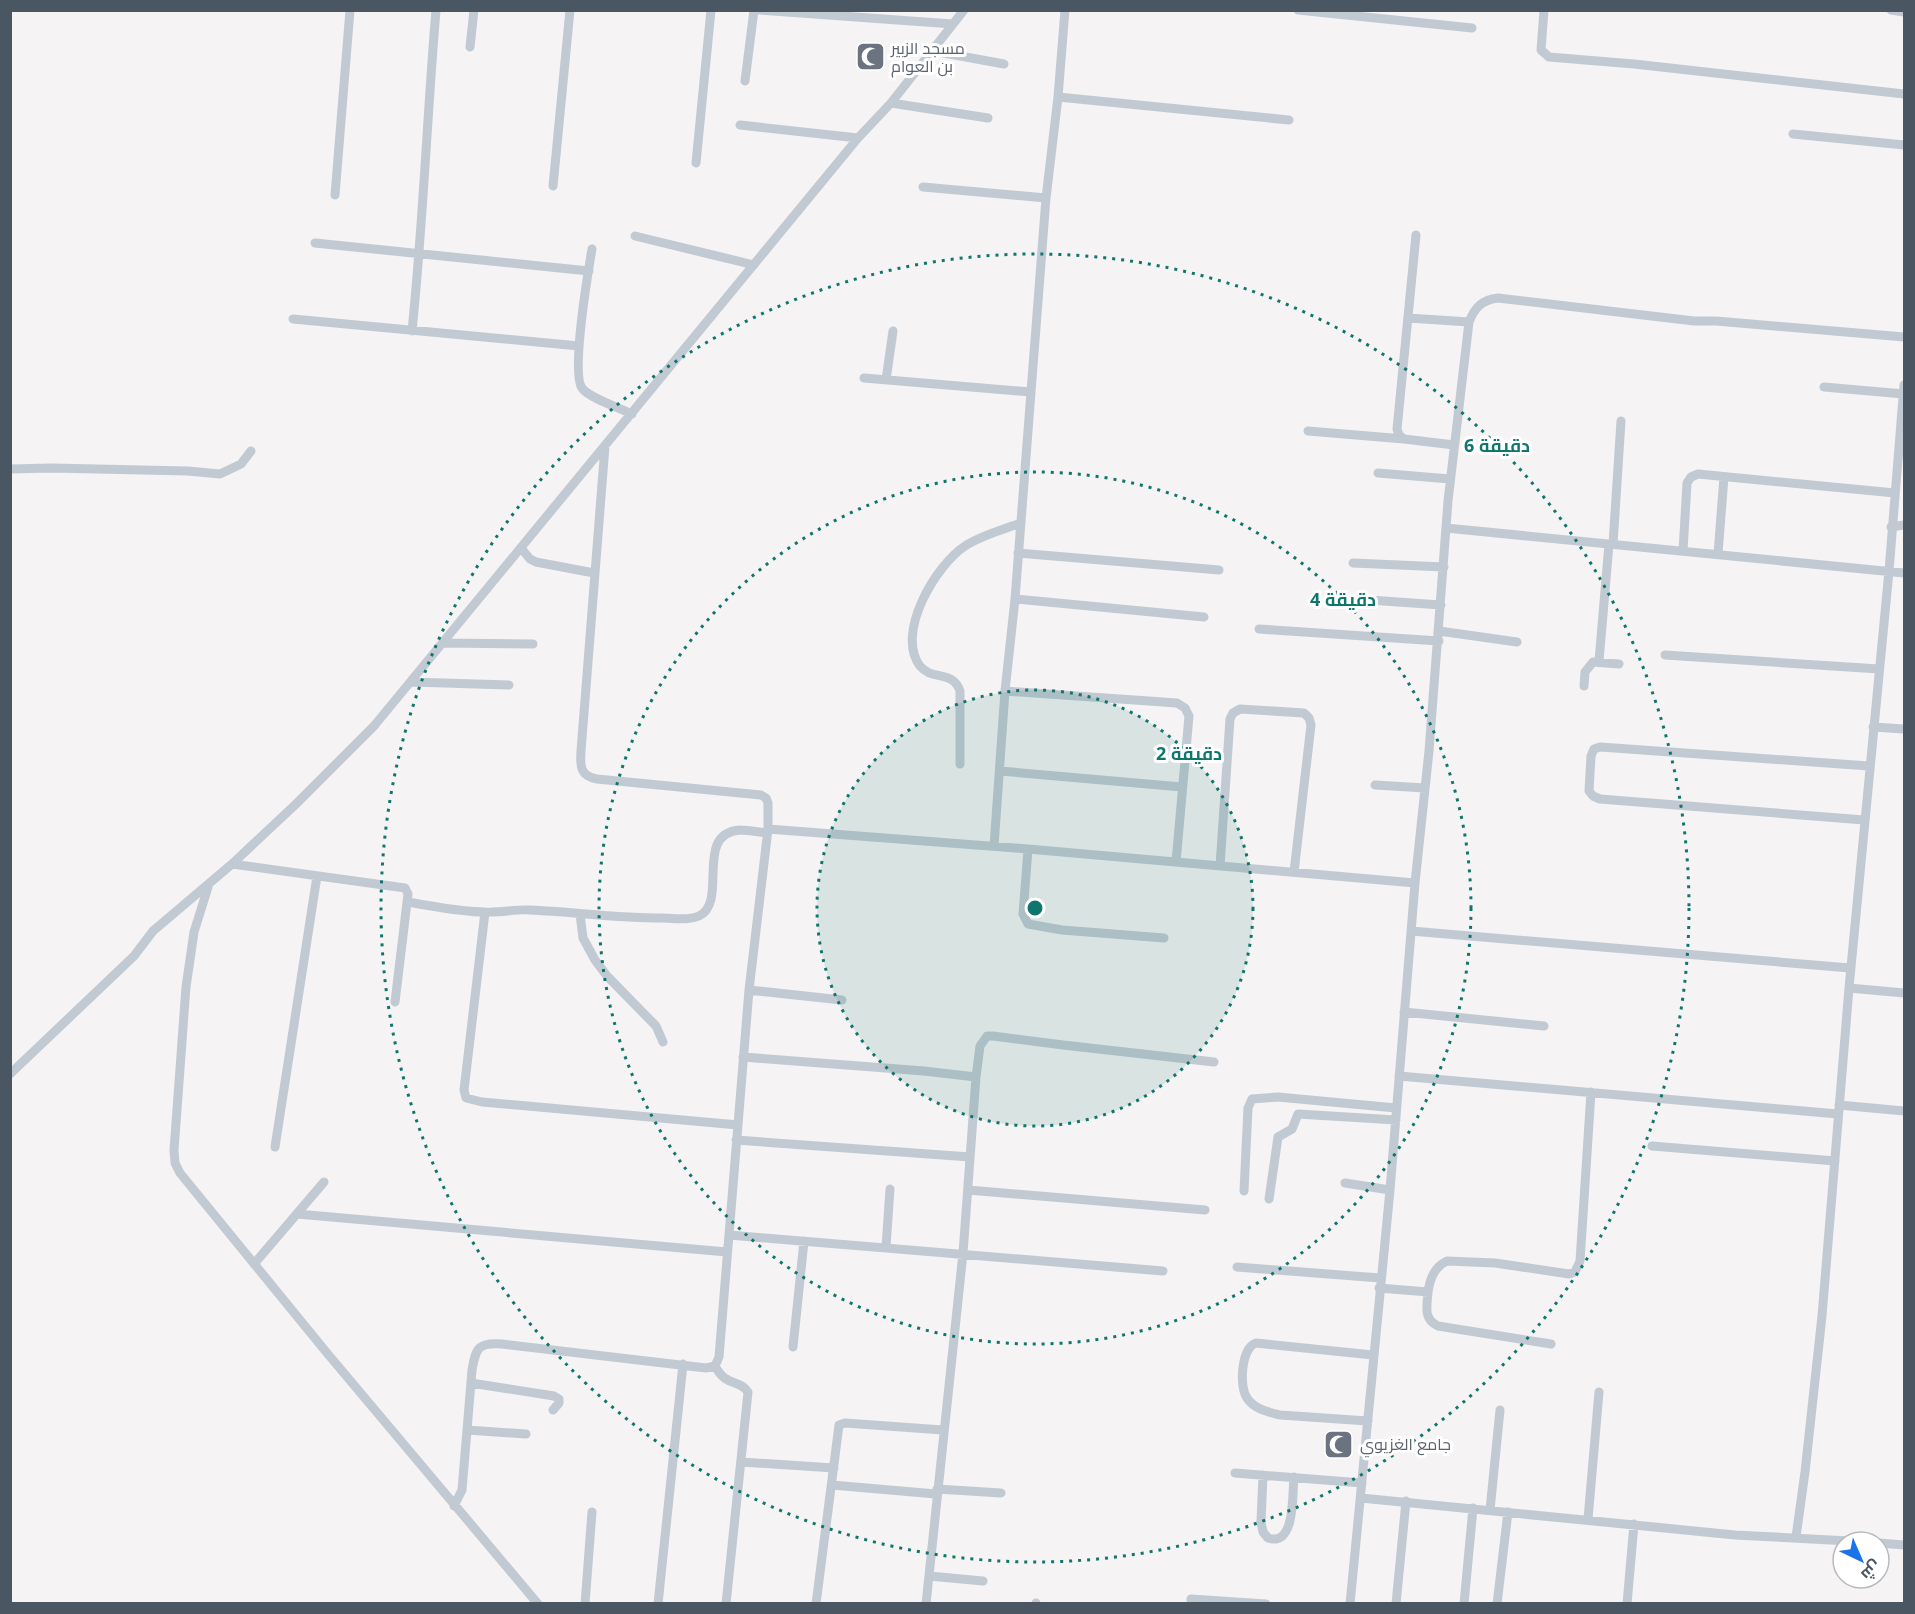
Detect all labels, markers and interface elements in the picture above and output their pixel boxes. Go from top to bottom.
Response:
place label: مسجد الزبير بن العوام [890,37,965,78]
mosque icon: مسجد الزبير بن العوام [854,41,886,73]
text: 6 دقيقة [1464,433,1530,457]
text: 4 دقيقة [1310,587,1376,611]
text: 2 دقيقة [1156,741,1222,765]
centre of rings [1025,898,1045,918]
mosque icon: جامع الغزيوي [1323,1428,1355,1460]
place label: جامع الغزيوي [1360,1433,1451,1458]
north arrow [1831,1530,1891,1590]
text: ش [1856,1556,1886,1586]

